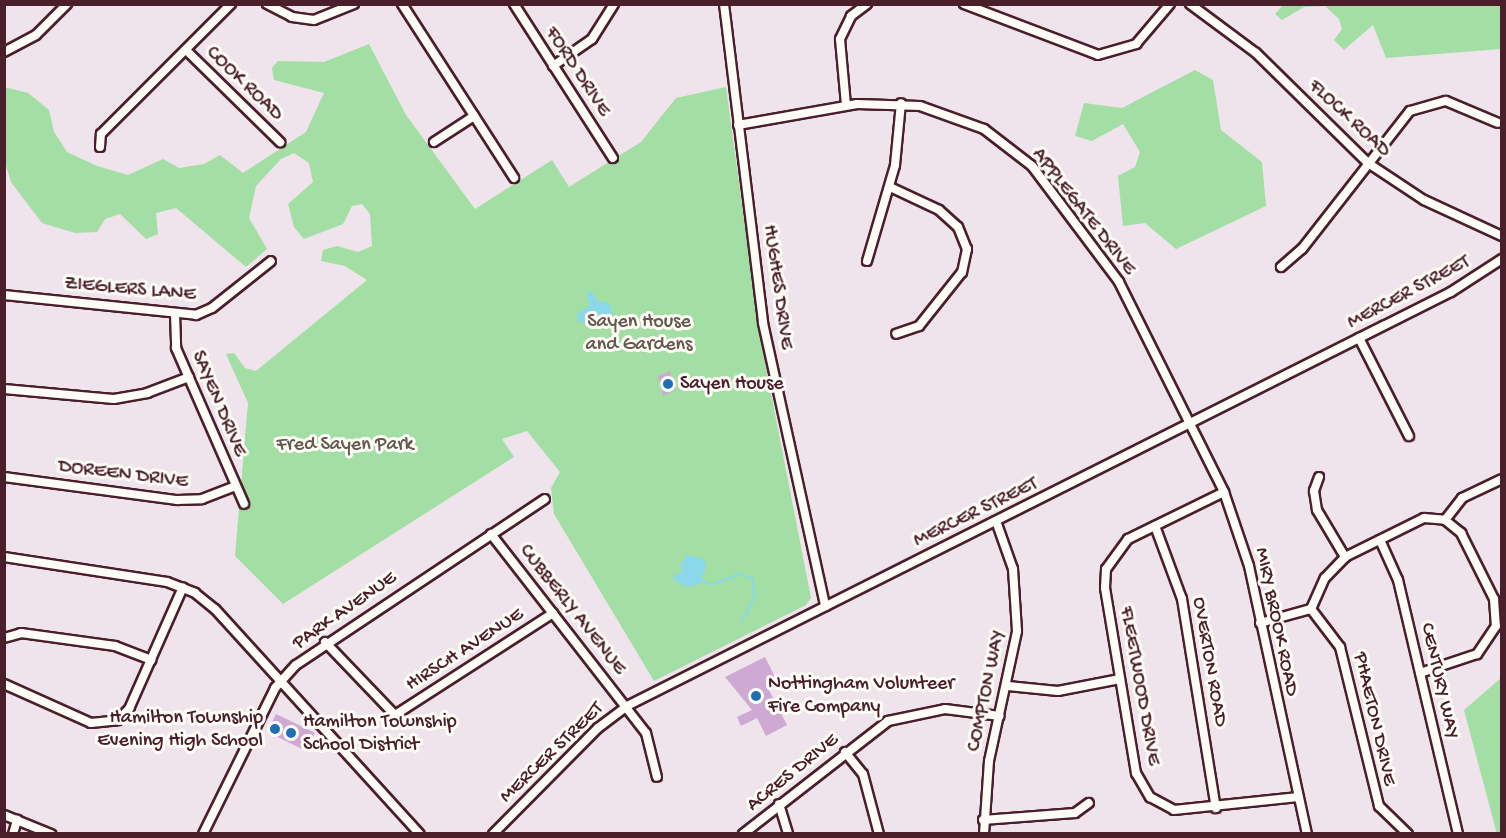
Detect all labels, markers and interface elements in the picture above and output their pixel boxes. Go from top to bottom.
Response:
street label: FORD DRIVE [539,23,615,121]
street label: COOK ROAD [200,41,288,127]
street label: FLOCK ROAD [1303,75,1395,163]
street label: APPLEGATE DRIVE [1026,144,1140,280]
street label: HUGHES DRIVE [756,223,798,351]
street label: MERCER STREET [1344,251,1474,335]
street label: ZIEGLERS LANE [63,272,197,308]
park label: Sayen House and Gardens [586,310,692,357]
street label: SAYEN DRIVE [185,348,251,460]
place label: Sayen House [680,372,784,396]
marker: Sayen House [661,377,675,391]
park label: Fred Sayen Park [276,433,414,457]
street label: DOREEN DRIVE [57,455,189,495]
street label: MERCER STREET [910,473,1042,553]
street label: CUBBERLY AVENUE [513,540,631,680]
street label: MIRY BROOK ROAD [1249,546,1303,698]
street label: PARK AVENUE [288,566,402,656]
street label: OVERTON ROAD [1186,595,1232,729]
street label: HIRSCH AVENUE [402,603,528,697]
street label: FLEETWOOD DRIVE [1113,605,1165,767]
street label: CENTURY WAY [1414,621,1464,741]
street label: COMPTON WAY [962,628,1012,754]
street label: PHAETON DRIVE [1347,650,1401,788]
place label: Nottingham Volunteer Fire Company [768,672,954,719]
marker: Nottingham Volunteer Fire Company [749,689,763,703]
street label: MERCER STREET [495,697,609,809]
place label: Hamilton Township Evening High School [97,706,263,753]
place label: Hamilton Township School District [303,710,457,757]
marker: Hamilton Township Evening High School [268,722,282,736]
marker: Hamilton Township School District [284,726,298,740]
street label: ACRES DRIVE [742,729,844,817]

